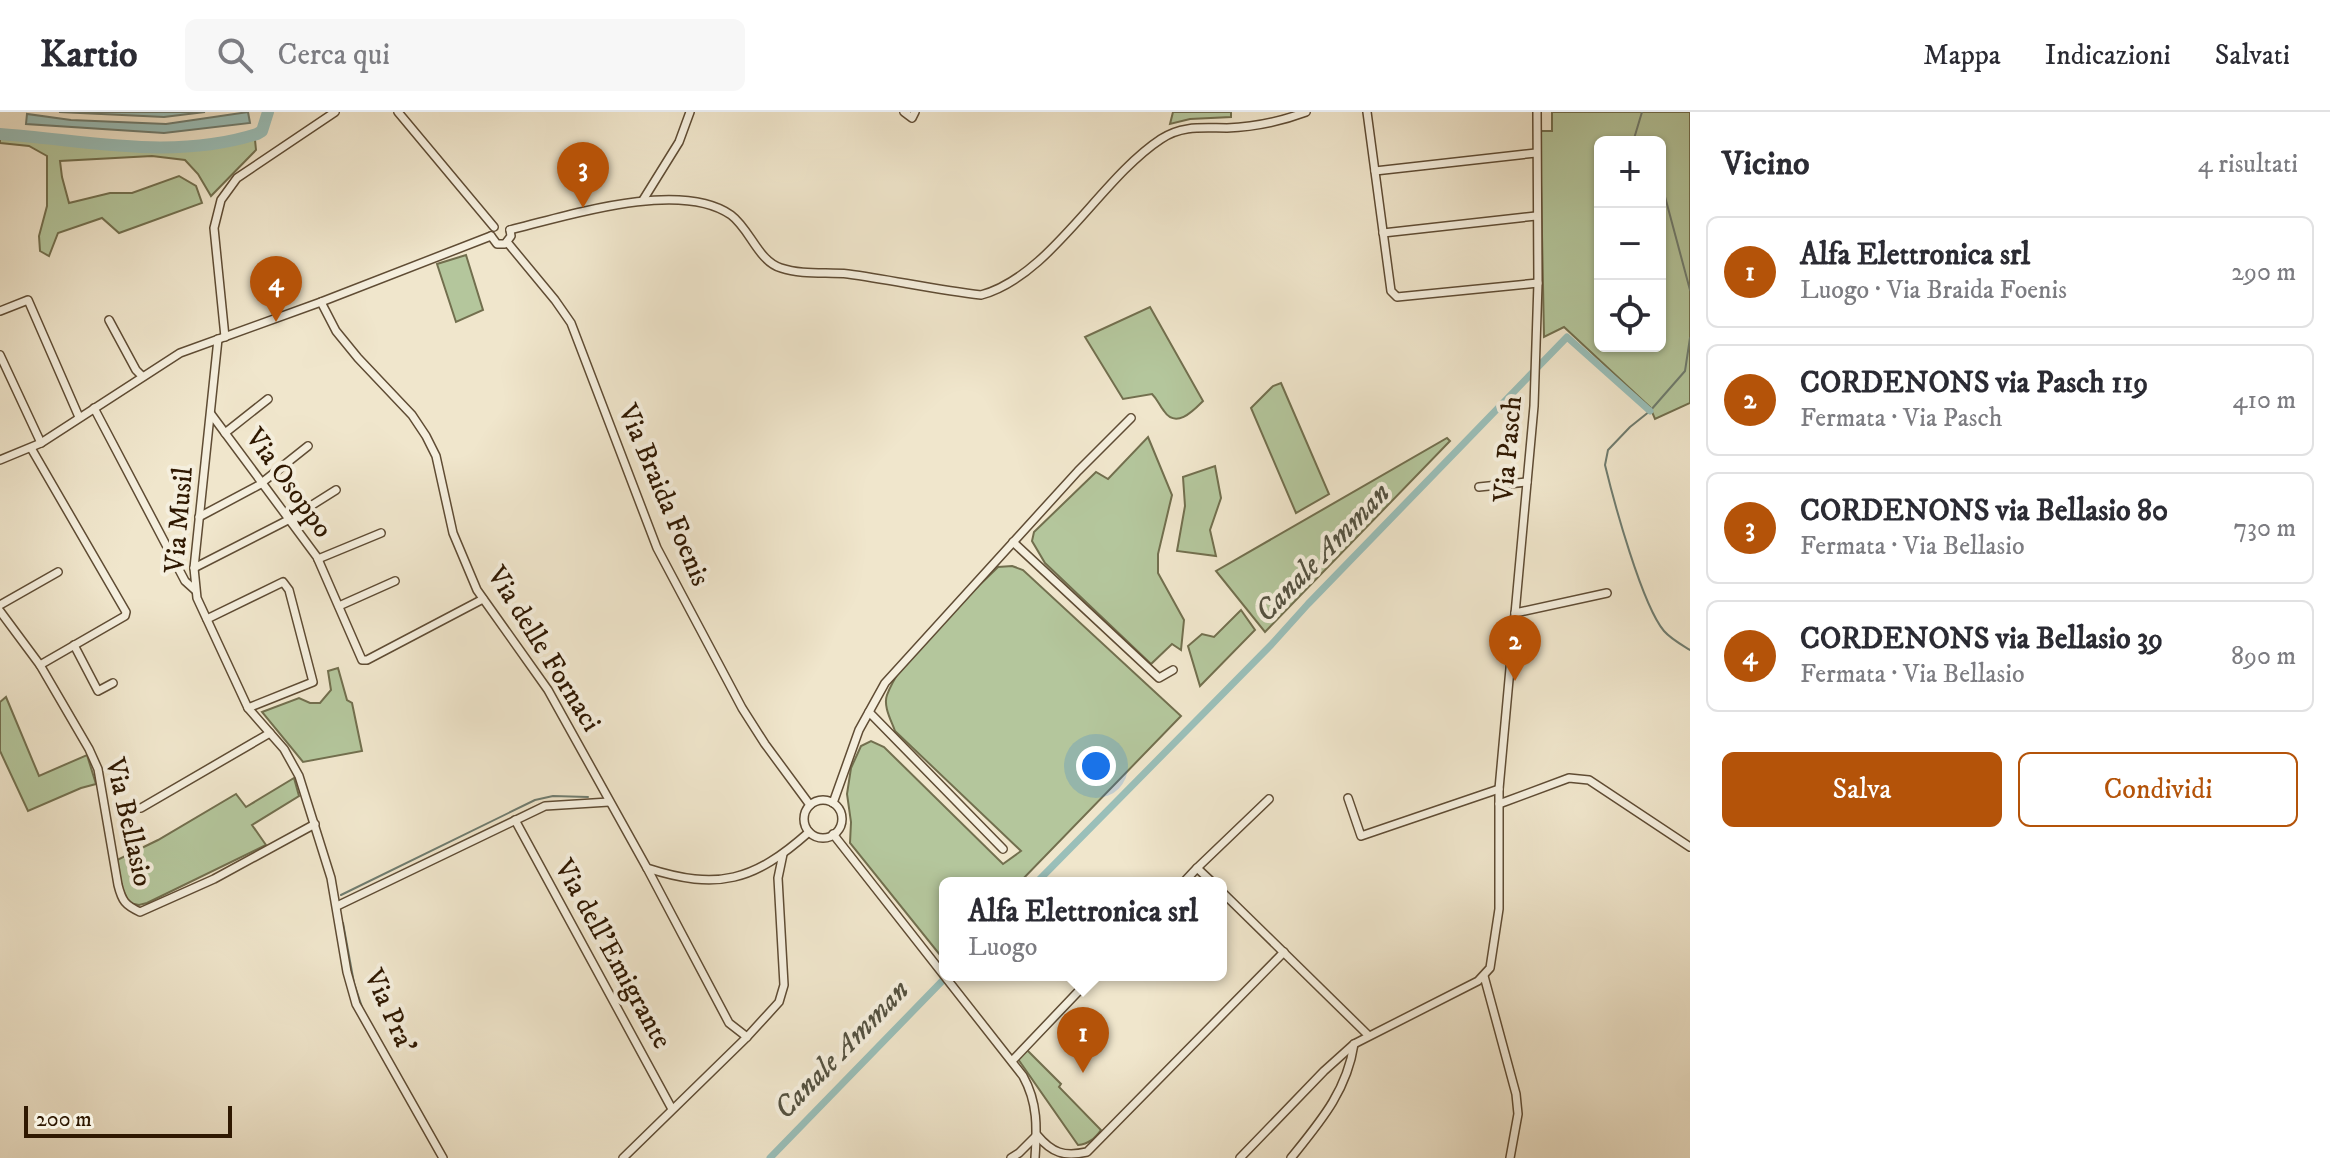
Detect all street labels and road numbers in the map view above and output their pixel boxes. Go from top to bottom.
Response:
street label: Via Pasch [1486,394,1530,505]
street label: Via Braida Foenis [610,398,718,591]
street label: Via Osoppo [237,420,341,545]
street label: Via Musil [157,465,201,575]
street label: Via delle Fornaci [479,559,609,738]
street label: Via Bellasio [97,753,161,890]
street label: Via dell'Emigrante [546,852,680,1055]
street label: Via Pra' [356,963,424,1058]

